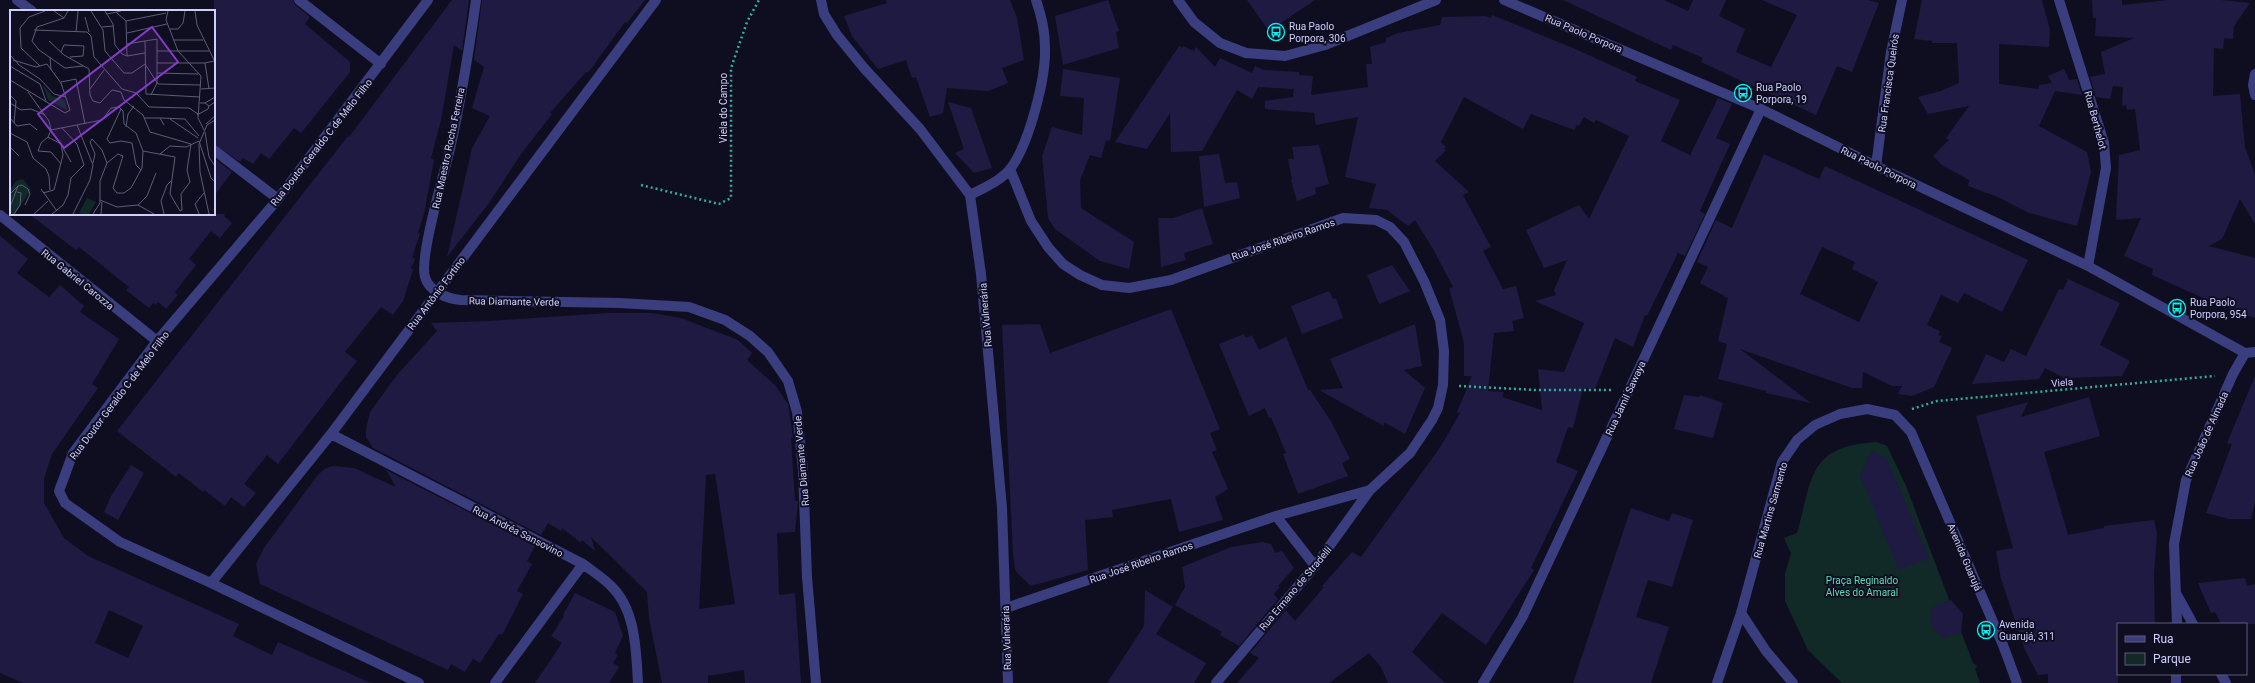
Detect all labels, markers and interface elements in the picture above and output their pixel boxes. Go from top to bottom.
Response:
inset map [10,10,215,215]
street label: Rua Paolo Porpora [1543,12,1624,55]
place label: Rua Paolo Porpora, 306 [1289,21,1346,44]
bus stop icon: Rua Paolo Porpora, 306 [1266,22,1286,42]
street label: Rua Francisca Queirós [1876,33,1901,133]
street label: Viela do Campo [718,73,729,143]
street label: Rua Doutor Geraldo C de Melo Filho [268,77,374,208]
place label: Rua Paolo Porpora, 19 [1756,82,1807,105]
bus stop icon: Rua Paolo Porpora, 19 [1733,83,1753,103]
street label: Rua Maestro Rocha Ferreira [430,87,467,210]
street label: Rua Berthelot [2082,90,2109,151]
street label: Rua Paolo Porpora [1839,144,1918,191]
street label: Rua José Ribeiro Ramos [1230,217,1336,262]
street label: Rua Gabriel Carozza [39,247,116,312]
street label: Rua Antônio Fortino [405,254,468,332]
street label: Rua Vulnerária [977,282,994,348]
street label: Rua Diamante Verde [469,295,559,308]
place label: Rua Paolo Porpora, 954 [2190,297,2247,320]
bus stop icon: Rua Paolo Porpora, 954 [2167,298,2187,318]
street label: Rua Doutor Geraldo C de Melo Filho [68,329,171,462]
street label: Rua Jamil Sawaya [1603,359,1648,437]
street label: Viela [2051,376,2073,389]
street label: Rua João de Almada [2183,390,2230,479]
street label: Rua Diamante Verde [792,415,811,507]
street label: Rua Martins Sarmento [1751,461,1790,559]
street label: Rua Andréa Sansovino [471,504,565,559]
street label: Avenida Guarujá [1945,522,1984,593]
street label: Rua José Ribeiro Ramos [1088,540,1194,585]
street label: Rua Ermano de Stradelli [1257,544,1334,632]
park label: Praça Reginaldo Alves do Amaral [1826,575,1898,598]
street label: Rua Vulnerária [1000,606,1013,670]
place label: Avenida Guarujá, 311 [1999,619,2055,642]
bus stop icon: Avenida Guarujá, 311 [1976,620,1996,640]
legend [2117,623,2247,675]
text: Rua [2153,632,2174,646]
text: Parque [2153,652,2191,666]

